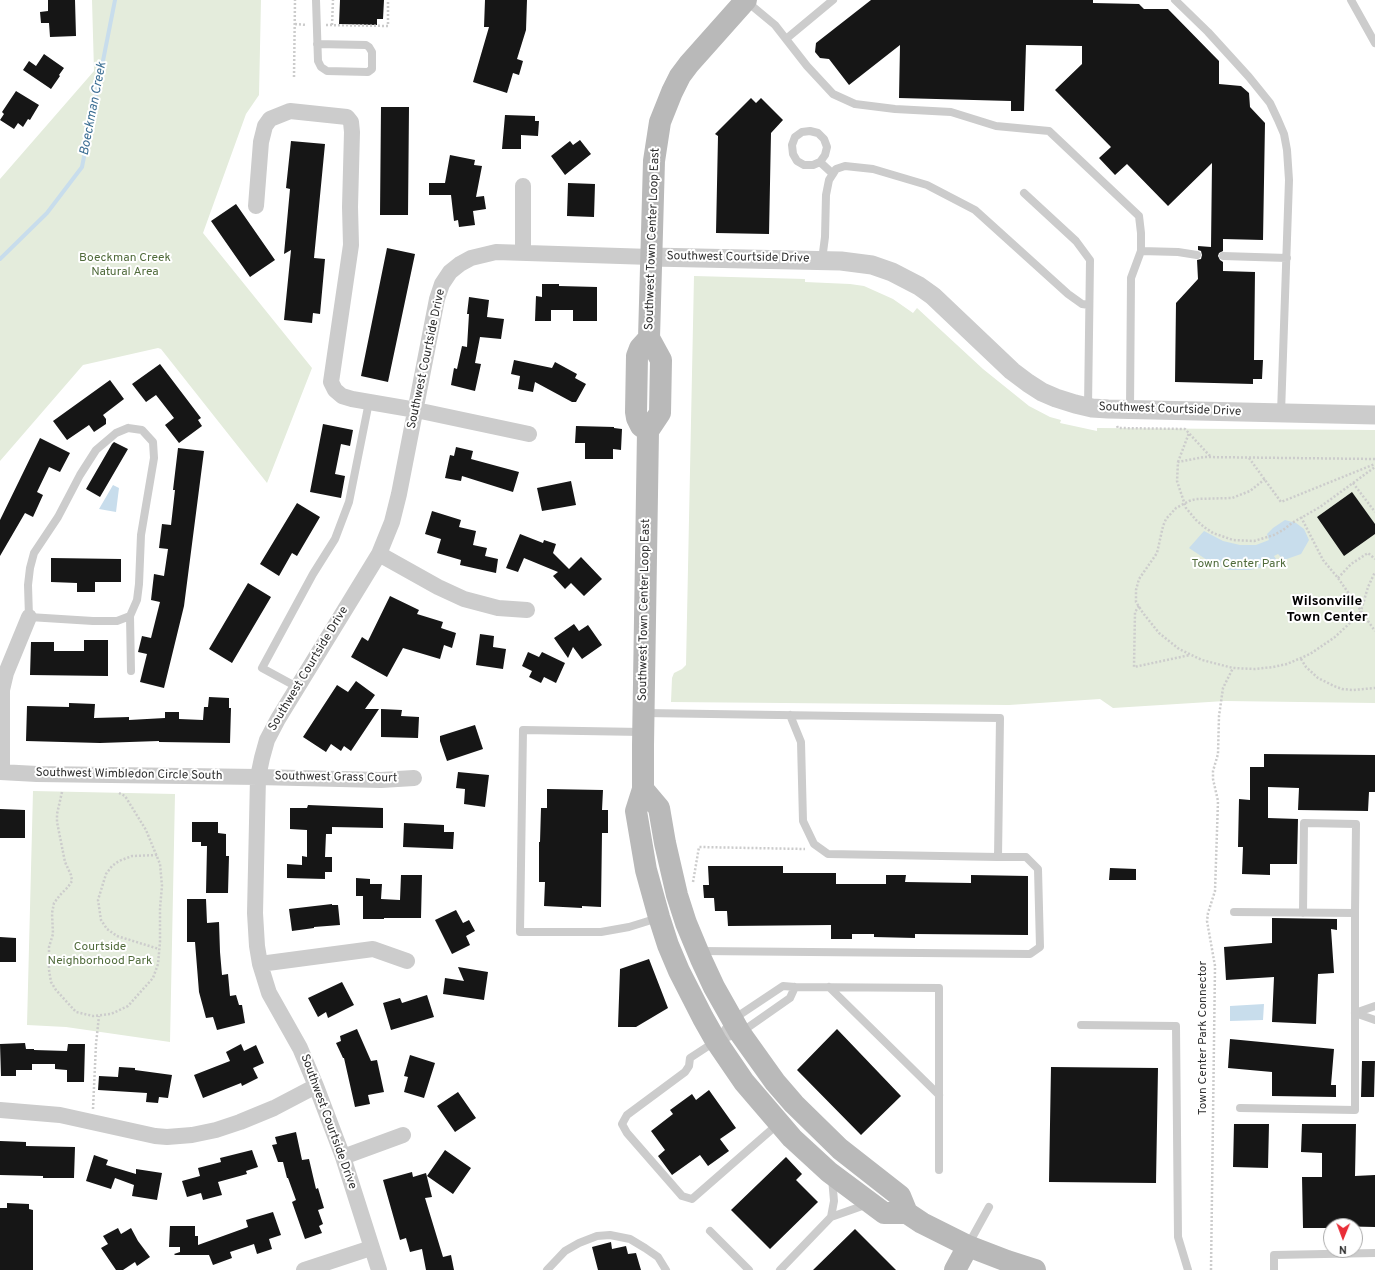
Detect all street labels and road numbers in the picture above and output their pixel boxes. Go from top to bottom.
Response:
street label: Southwest Town Center Loop East [643,148,663,330]
street label: Southwest Courtside Drive [666,250,810,266]
street label: Southwest Courtside Drive [405,288,449,430]
street label: Southwest Courtside Drive [1098,400,1242,420]
street label: Southwest Town Center Loop East [636,519,654,701]
street label: Southwest Courtside Drive [266,604,352,734]
street label: Southwest Wimbledon Circle South [35,766,223,784]
street label: Southwest Grass Court [274,770,398,786]
street label: Town Center Park Connector [1197,961,1211,1115]
street label: Southwest Courtside Drive [297,1052,359,1192]

